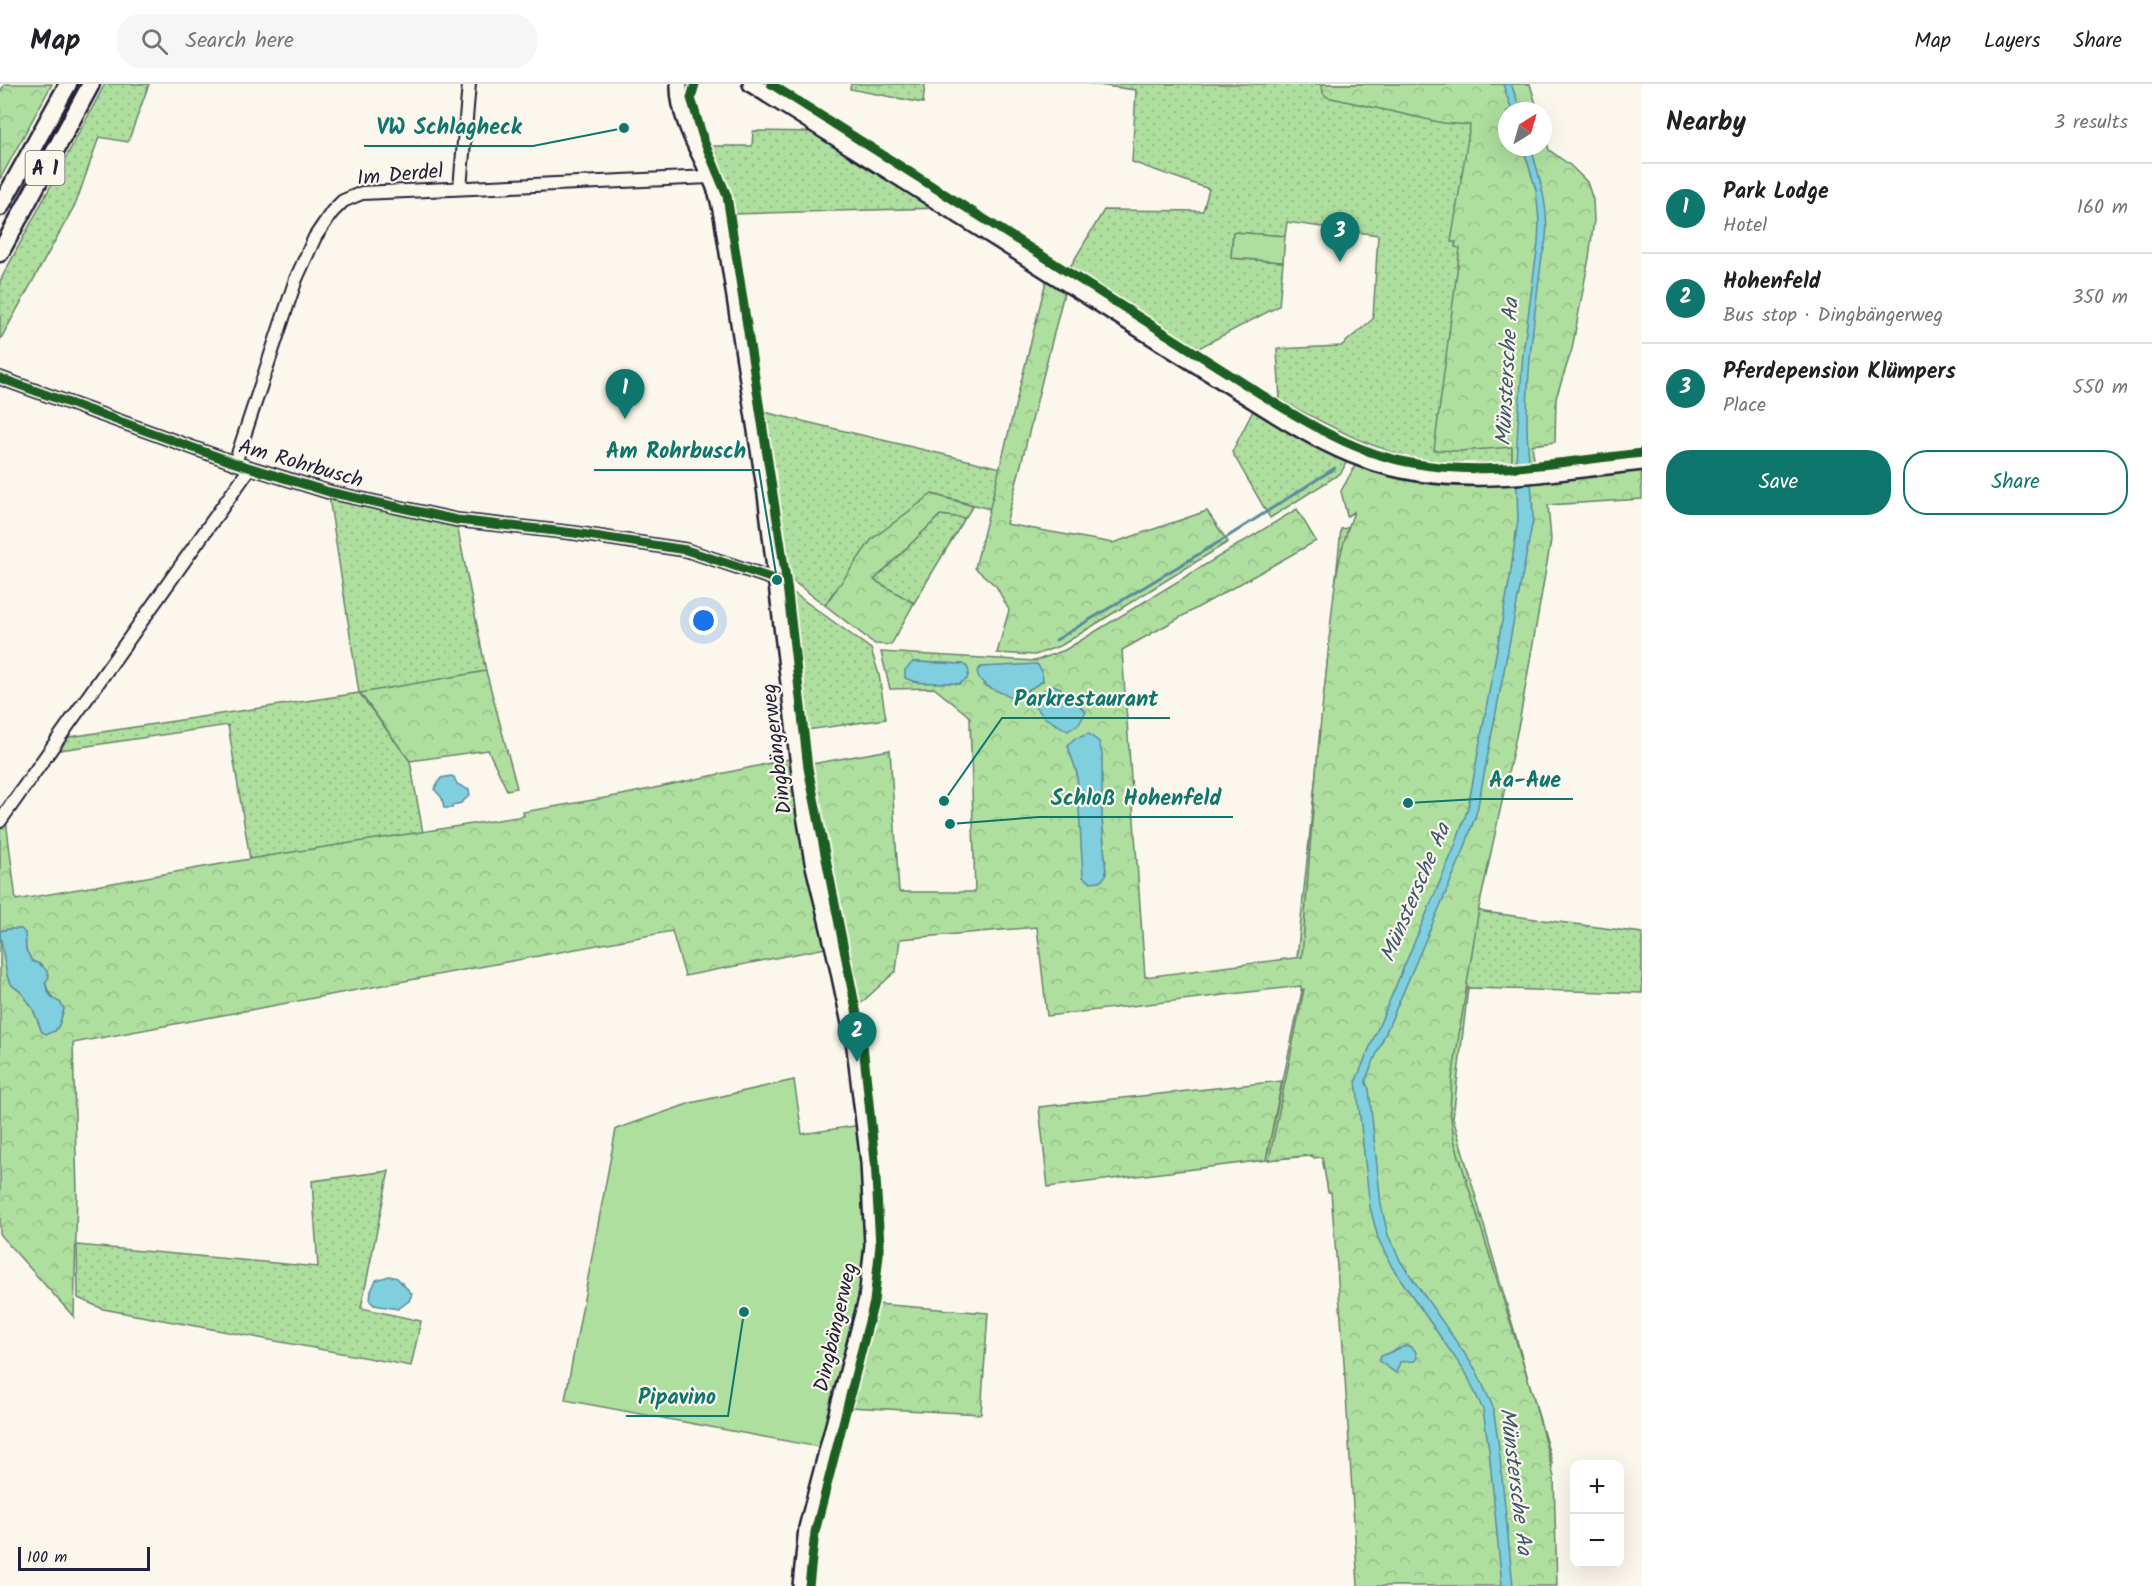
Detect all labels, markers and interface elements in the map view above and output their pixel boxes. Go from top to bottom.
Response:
search box [117,14,537,68]
text: Map [30,19,81,64]
text: Search here [186,24,294,59]
icon: search [138,25,171,58]
text: Map [1914,25,1951,58]
text: Layers [1984,25,2040,58]
text: Share [2073,25,2122,58]
north arrow [1498,102,1552,156]
text: Nearby [1666,102,1746,144]
callout: VW Schlagheck [364,106,533,146]
text: 3 results [2054,107,2128,139]
text: VW Schlagheck [376,111,523,146]
road number: A 1 [26,151,64,185]
street label: Im Derdel [356,155,445,196]
text: Park Lodge [1723,175,1829,210]
text: 1 [1682,192,1689,224]
text: 160 m [2077,192,2128,224]
text: Hotel [1723,210,1767,242]
pin: 3 [1320,212,1360,262]
text: Hohenfeld [1723,265,1821,300]
text: 2 [1680,282,1691,314]
text: 350 m [2072,282,2128,314]
water label: Münstersche Aa [1487,296,1530,447]
text: Bus stop · Dingbängerweg [1723,300,1943,332]
text: Pferdepension Klümpers [1723,355,1956,390]
pin: 1 [606,370,644,419]
text: 3 [1680,372,1691,404]
text: 550 m [2073,372,2128,404]
text: Place [1723,390,1766,422]
callout: Am Rohrbusch [594,430,759,470]
street label: Am Rohrbusch [234,431,367,498]
text: Am Rohrbusch [606,435,746,470]
button: Save [1666,450,1891,515]
button: Share [1903,450,2128,515]
your location [689,606,718,635]
callout: Parkrestaurant [1002,678,1170,718]
street label: Dingbängerweg [753,681,802,816]
text: Parkrestaurant [1014,683,1159,718]
callout: Aa-Aue [1477,759,1573,799]
text: Aa-Aue [1489,764,1561,799]
callout: Schloß Hohenfeld [1039,777,1233,817]
text: Schloß Hohenfeld [1051,782,1222,817]
water label: Münstersche Aa [1371,816,1462,968]
pin: 2 [838,1012,876,1062]
street label: Dingbängerweg [806,1259,867,1395]
callout: Pipavino [626,1376,728,1416]
text: Pipavino [638,1381,716,1416]
water label: Münstersche Aa [1488,1406,1541,1559]
map controls [1570,1460,1624,1568]
button: + [1570,1460,1624,1514]
button: − [1570,1514,1624,1568]
scale bar [18,1544,150,1572]
text: 100 m [27,1545,67,1570]

